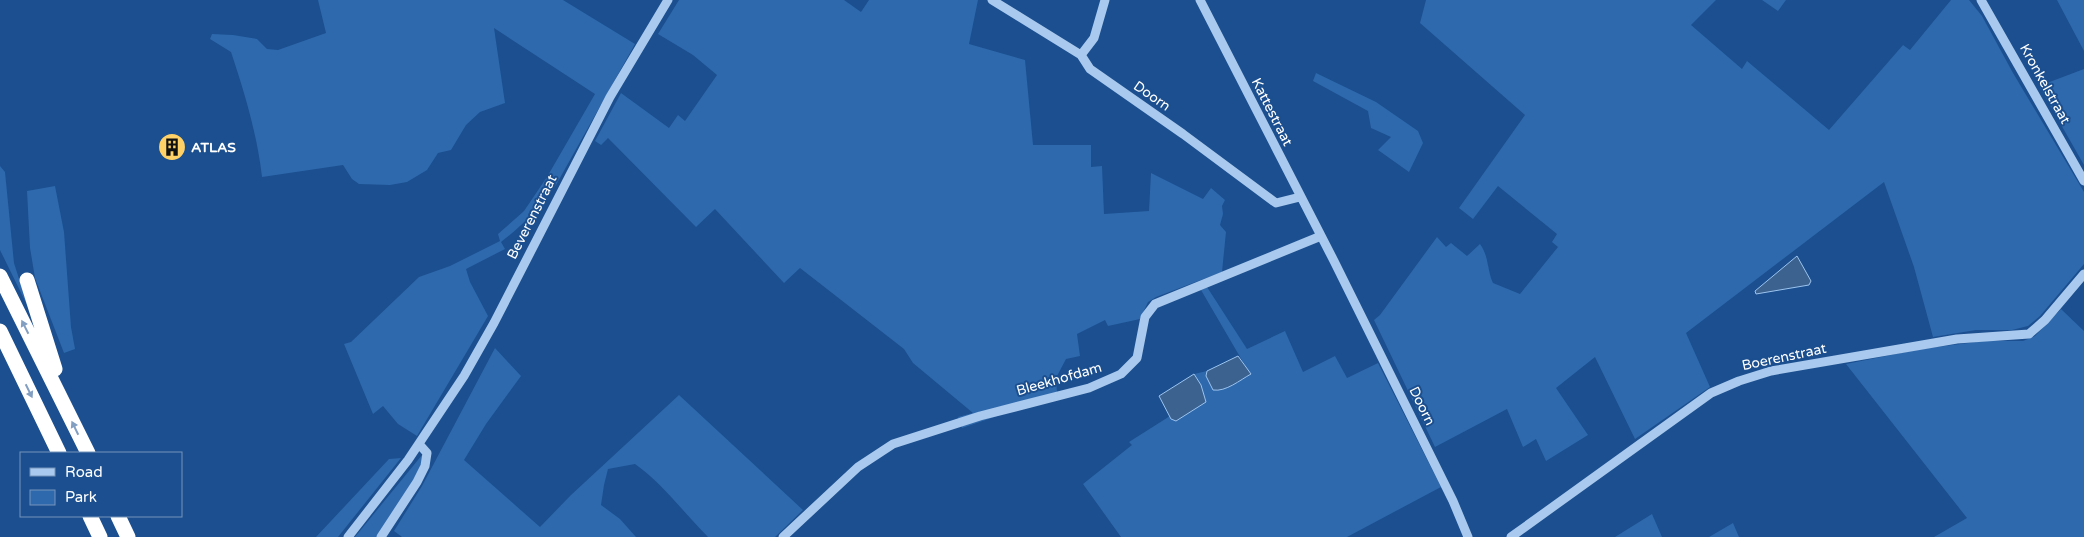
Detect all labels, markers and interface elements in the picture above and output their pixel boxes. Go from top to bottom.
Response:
street label: Kronkelstraat [2016,41,2074,128]
street label: Kattestraat [1248,75,1297,149]
street label: Doorn [1130,77,1174,115]
building icon: ATLAS [157,132,187,162]
place label: ATLAS [191,139,236,156]
street label: Beverenstraat [503,171,561,262]
one-way arrow [21,320,29,334]
street label: Boerenstraat [1740,340,1828,374]
street label: Bleekhofdam [1014,359,1104,399]
one-way arrow [25,384,33,398]
street label: Doorn [1405,384,1439,428]
one-way arrow [71,420,79,435]
legend [20,452,182,517]
text: Road [65,463,103,481]
text: Park [65,488,97,506]

